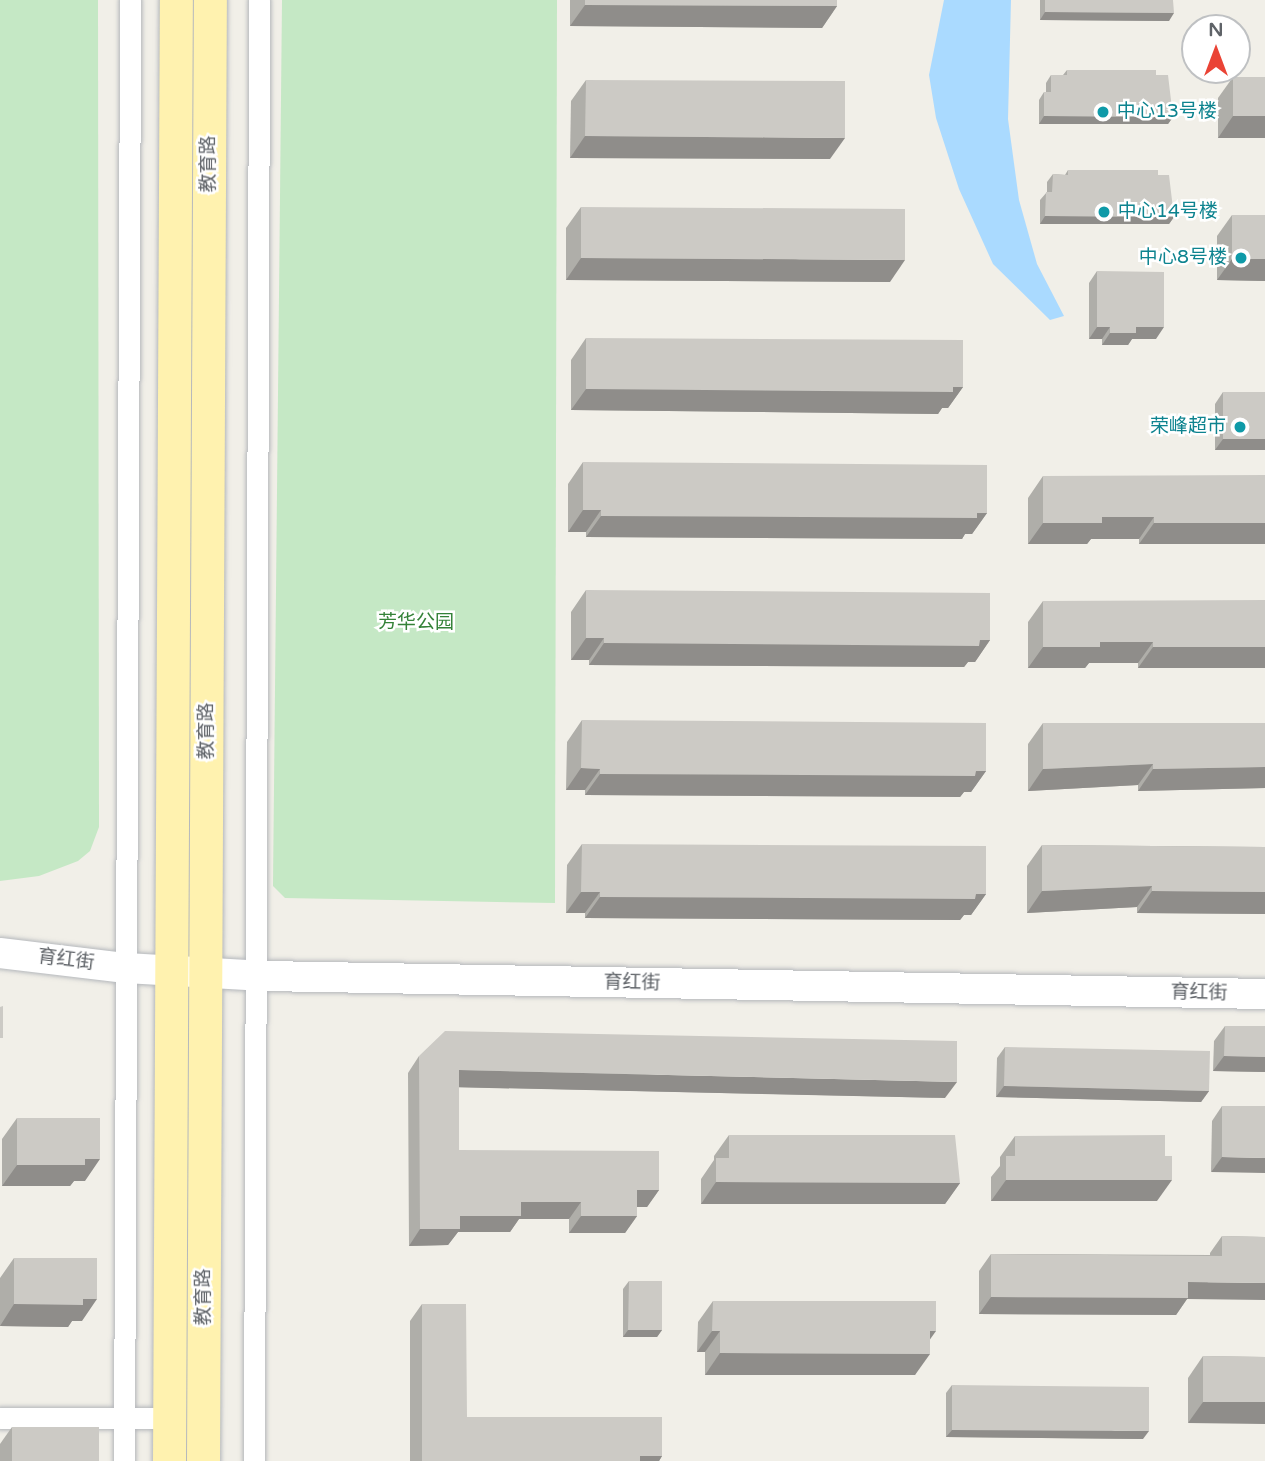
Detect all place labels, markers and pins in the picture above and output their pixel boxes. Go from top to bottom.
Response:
place label: 中心13号楼 [1117,101,1217,123]
marker: 中心13号楼 [1095,104,1111,120]
place label: 中心14号楼 [1118,201,1218,223]
marker: 中心14号楼 [1096,204,1112,220]
place label: 中心8号楼 [1139,247,1227,269]
marker: 中心8号楼 [1233,250,1249,266]
place label: 荣峰超市 [1150,416,1226,438]
marker: 荣峰超市 [1232,419,1248,435]

